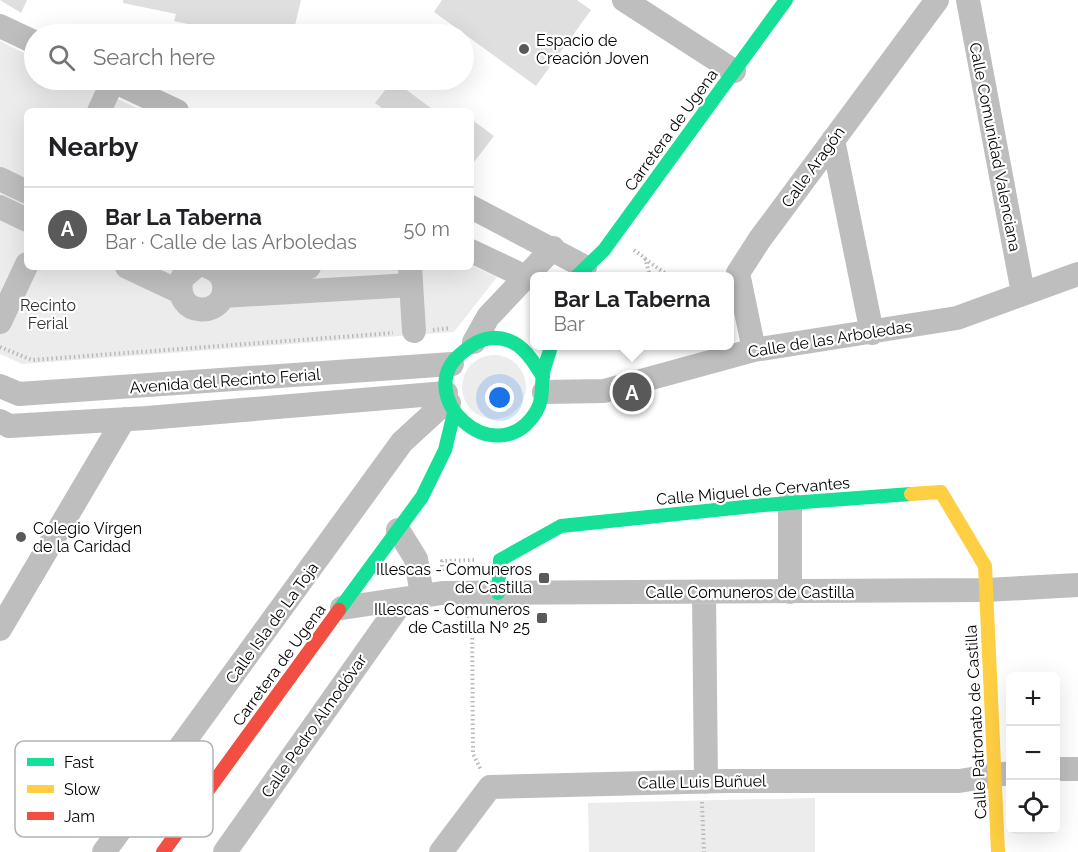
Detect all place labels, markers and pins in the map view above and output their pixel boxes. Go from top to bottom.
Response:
place label: Espacio de Creación Joven [536,31,649,68]
marker: Espacio de Creación Joven [517,42,531,56]
pin: A [612,370,652,414]
place label: Colegio Vírgen de la Caridad [33,519,142,556]
marker: Colegio Vírgen de la Caridad [14,530,28,544]
place label: Illescas - Comuneros de Castilla [376,560,532,597]
marker: Illescas - Comuneros de Castilla [537,571,551,585]
place label: Illescas - Comuneros de Castilla Nº 25 [374,600,530,637]
marker: Illescas - Comuneros de Castilla Nº 25 [535,611,549,625]

